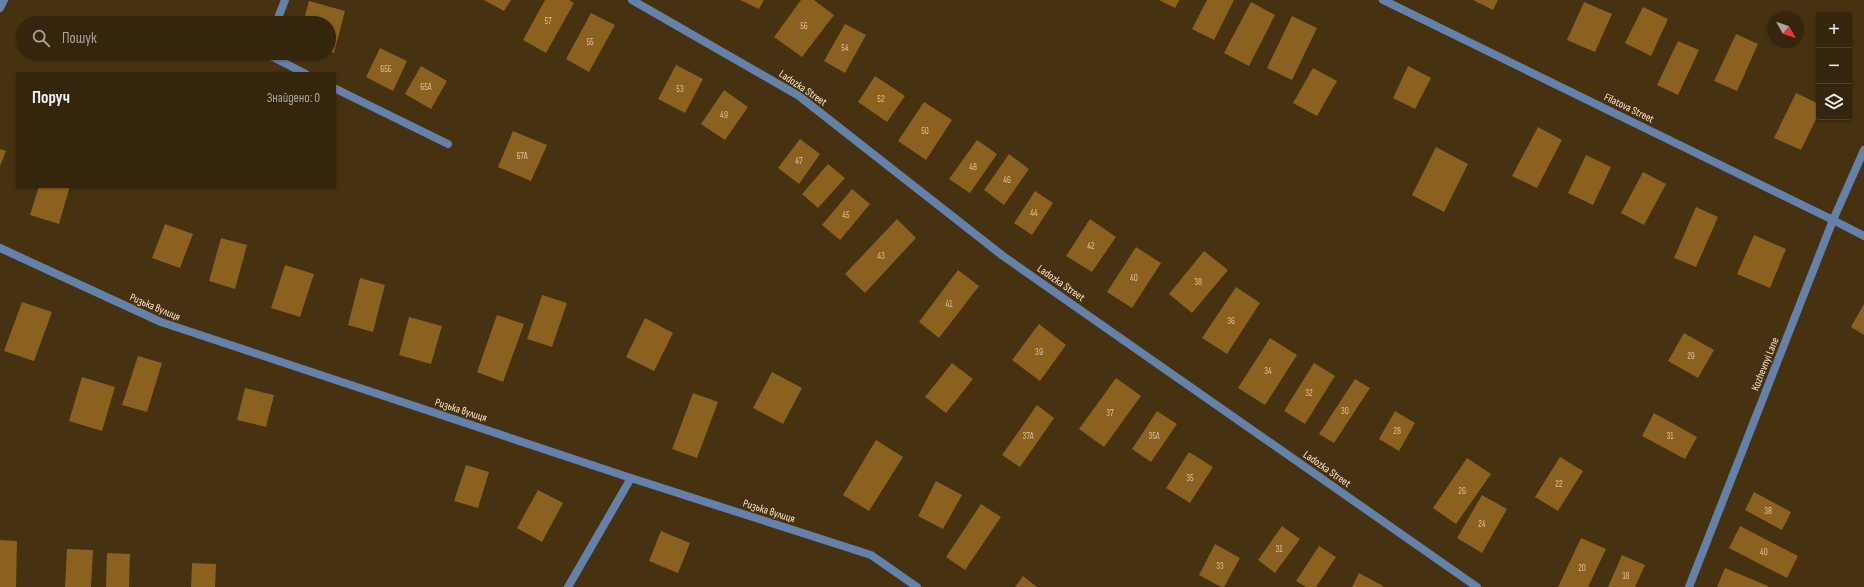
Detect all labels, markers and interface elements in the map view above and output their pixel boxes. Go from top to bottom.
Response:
north arrow [1768,12,1804,48]
map controls [1816,12,1852,120]
button: + [1816,12,1852,48]
search box [16,16,336,60]
house number: 57 [544,16,552,27]
house number: 56 [800,21,808,32]
icon: search [30,27,52,49]
text: Пошук [62,29,97,48]
house number: 55 [586,37,594,48]
house number: 54 [841,43,849,54]
button: − [1816,48,1852,84]
house number: 65Б [380,64,392,75]
street label: Ladozka Street [777,67,830,109]
house number: 65А [420,82,432,93]
house number: 53 [676,84,684,95]
button: layers [1816,84,1852,120]
text: Поруч [32,88,70,108]
text: Знайдено: 0 [267,90,320,106]
street label: Filatova Street [1602,90,1657,126]
house number: 52 [877,94,885,105]
house number: 49 [720,110,728,121]
house number: 50 [921,126,929,137]
house number: 67А [516,151,528,162]
house number: 47 [795,156,803,167]
house number: 48 [969,162,977,173]
house number: 46 [1003,175,1011,186]
house number: 44 [1030,208,1038,219]
house number: 45 [842,210,850,221]
house number: 42 [1087,241,1095,252]
house number: 43 [877,251,885,262]
street label: Ladozka Street [1035,262,1088,304]
house number: 40 [1130,273,1138,284]
house number: 38 [1194,277,1202,288]
street label: Ризька вулиця [128,291,182,323]
house number: 41 [946,299,953,310]
house number: 36 [1227,316,1235,327]
street label: Kozhevnyi Lane [1748,335,1782,393]
house number: 39 [1035,347,1043,358]
house number: 29 [1687,351,1695,362]
house number: 34 [1264,366,1272,377]
house number: 32 [1305,388,1313,399]
street label: Ризька вулиця [433,396,489,424]
house number: 30 [1341,406,1349,417]
house number: 37 [1106,408,1114,419]
house number: 28 [1393,426,1401,437]
house number: 37А [1022,431,1034,442]
house number: 35А [1148,431,1160,442]
house number: 31 [1667,431,1674,442]
street label: Ladozka Street [1301,448,1354,490]
house number: 35 [1186,473,1194,484]
house number: 22 [1555,479,1563,490]
house number: 26 [1458,486,1466,497]
street label: Ризька вулиця [741,497,797,525]
house number: 38 [1764,506,1772,517]
house number: 24 [1478,519,1486,530]
house number: 31 [1276,544,1283,555]
house number: 40 [1760,547,1768,558]
house number: 33 [1216,561,1224,572]
house number: 20 [1578,563,1586,574]
house number: 18 [1622,571,1630,582]

